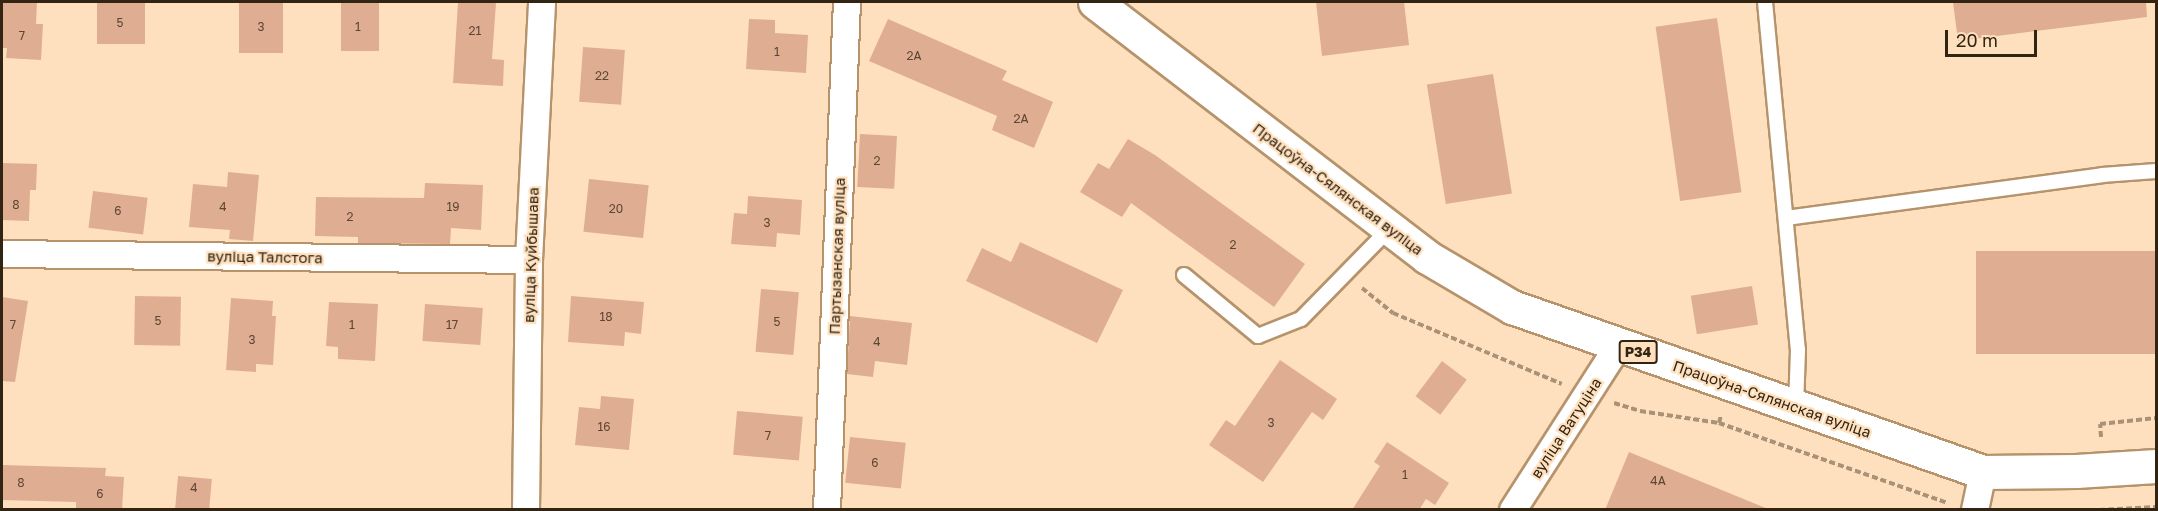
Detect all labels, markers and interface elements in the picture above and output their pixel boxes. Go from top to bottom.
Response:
house number: 5 [117,16,123,30]
scale bar [1948,18,2040,56]
house number: 3 [257,20,265,34]
house number: 1 [355,20,361,34]
house number: 21 [469,24,481,38]
house number: 7 [19,29,25,43]
text: 20 m [1956,29,1998,51]
house number: 1 [774,45,780,59]
house number: 2А [907,49,921,63]
house number: 22 [595,69,609,83]
house number: 2А [1014,112,1028,126]
street label: Працоўна-Сялянская вуліца [1249,119,1427,259]
house number: 2 [874,154,880,168]
street label: Партызанская вуліца [825,177,849,335]
street label: вуліца Куйбышава [520,187,542,323]
house number: 8 [12,198,20,212]
house number: 4 [219,200,227,214]
house number: 19 [446,200,460,214]
house number: 20 [609,202,623,216]
house number: 6 [114,204,122,218]
house number: 2 [347,210,353,224]
house number: 3 [763,216,771,230]
house number: 2 [1230,238,1236,252]
street label: вуліца Талстога [207,247,323,267]
house number: 18 [599,310,613,324]
house number: 5 [155,314,161,328]
house number: 5 [774,315,780,329]
house number: 7 [10,318,16,332]
house number: 1 [349,318,355,332]
house number: 17 [446,318,458,332]
house number: 3 [248,333,256,347]
house number: 4 [873,335,881,349]
road number: Р34 [1618,341,1658,363]
street label: Працоўна-Сялянская вуліца [1671,357,1873,441]
street label: вуліца Ватуціна [1527,374,1605,482]
house number: 3 [1267,416,1275,430]
house number: 16 [597,420,611,434]
house number: 7 [765,429,771,443]
house number: 6 [871,456,879,470]
house number: 1 [1402,468,1408,482]
house number: 4А [1650,474,1666,488]
house number: 8 [17,476,25,490]
house number: 4 [190,481,198,495]
house number: 6 [96,487,104,501]

